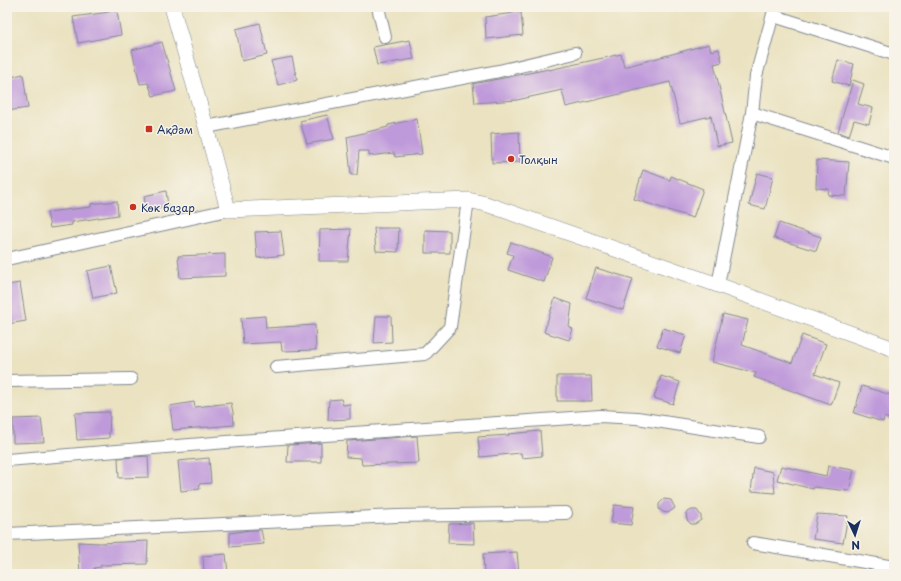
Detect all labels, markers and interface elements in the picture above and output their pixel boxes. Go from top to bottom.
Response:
place label: Ақдəм [157,121,193,138]
marker: Ақдəм [144,124,154,134]
place label: Толқын [519,151,558,168]
marker: Толқын [506,154,516,164]
place label: Көк базар [141,199,195,216]
marker: Көк базар [128,202,138,212]
north arrow [835,515,875,555]
text: N [851,537,861,554]

